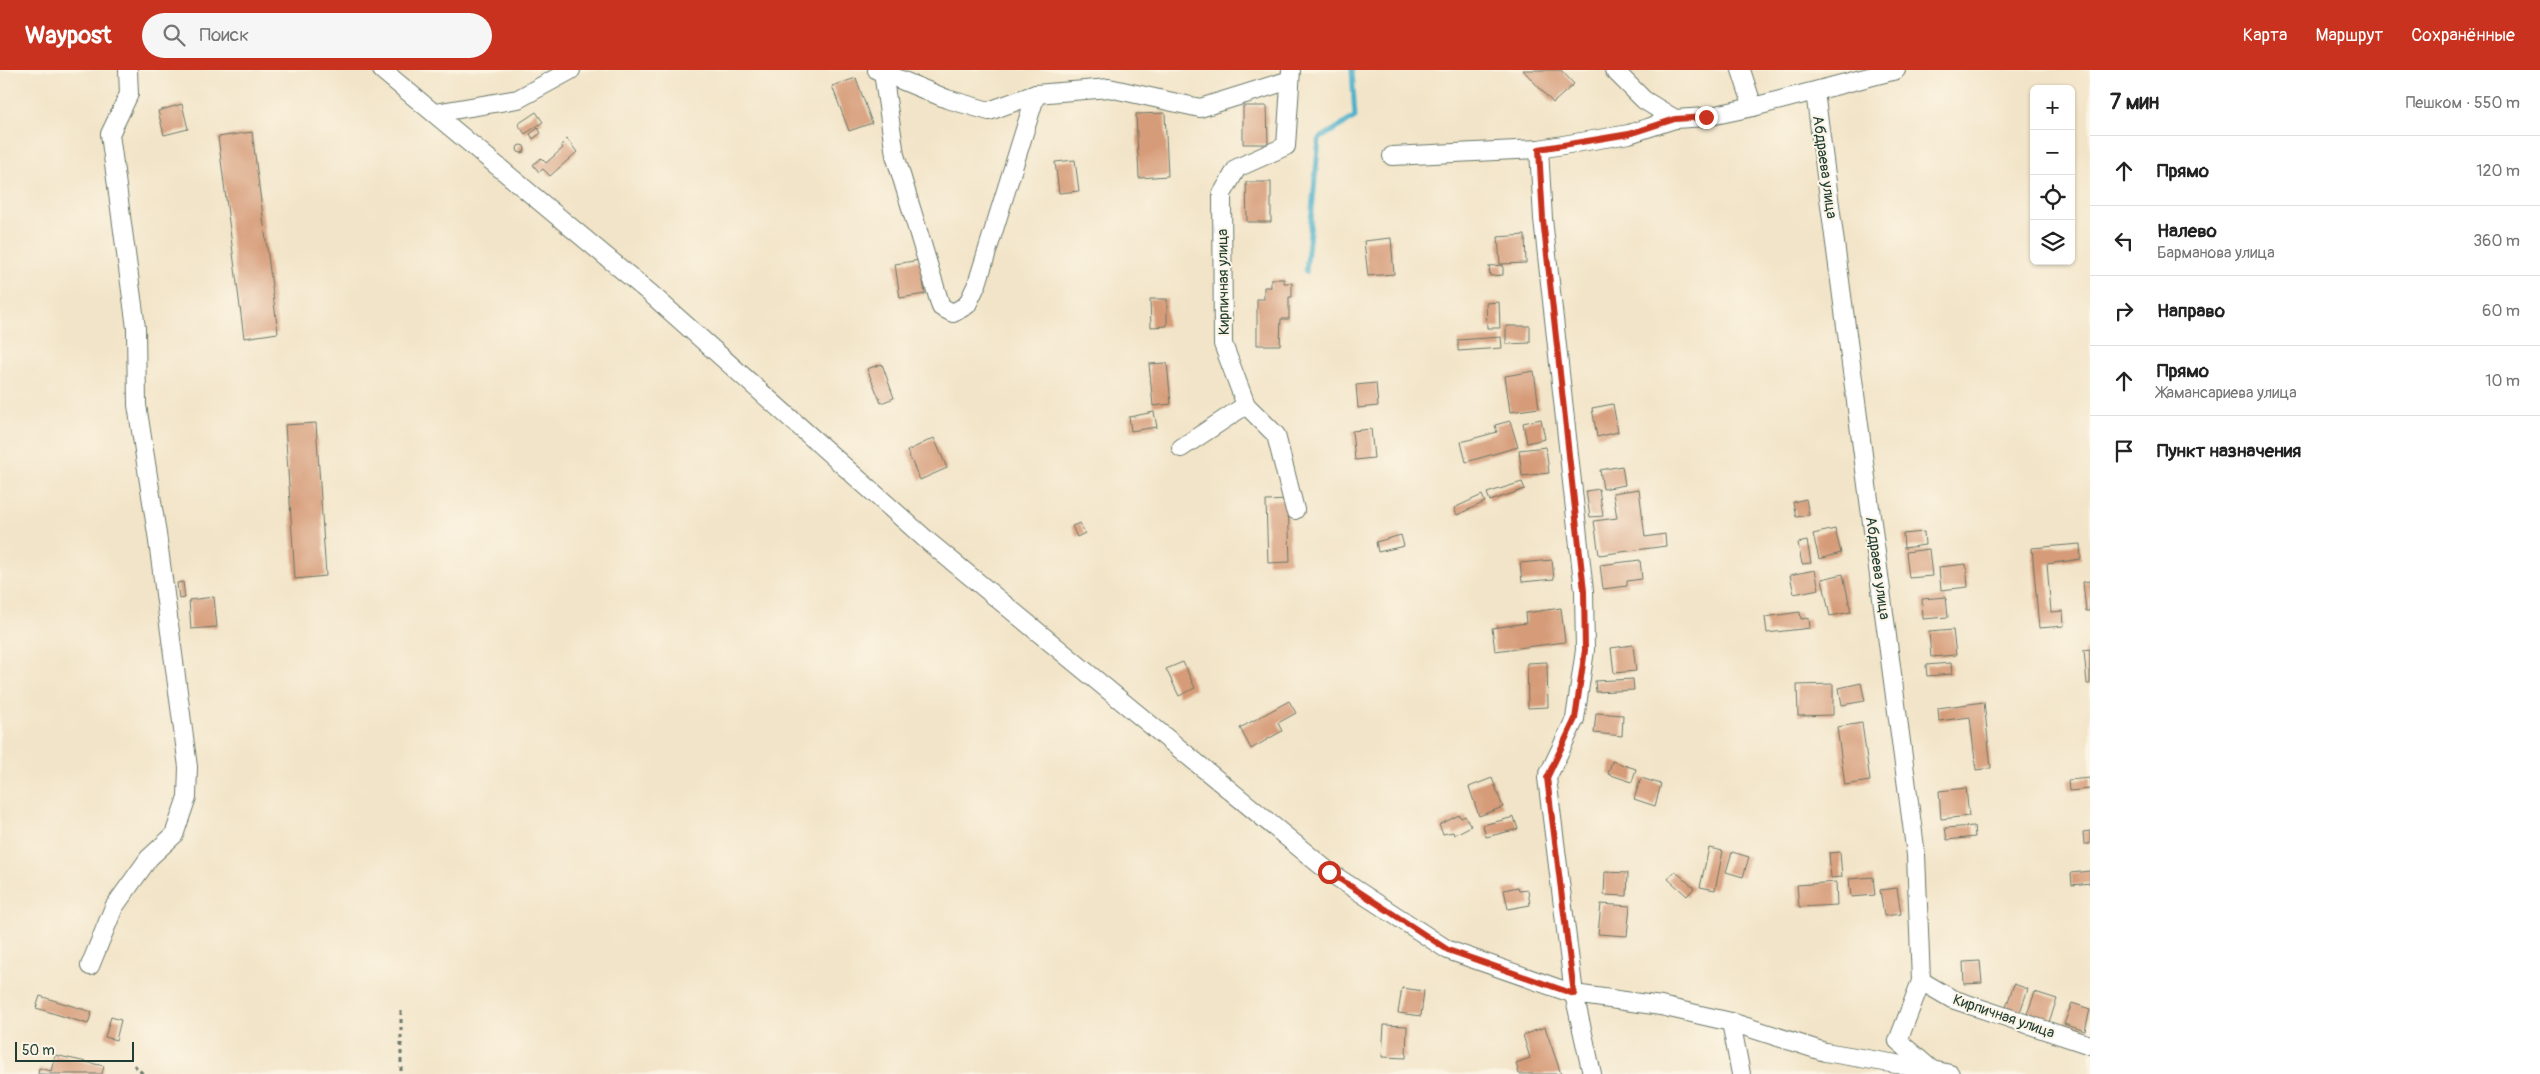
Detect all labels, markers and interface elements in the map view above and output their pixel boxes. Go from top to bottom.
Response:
search box [142,13,492,58]
text: Waypost [25,21,112,50]
icon: search [160,21,188,49]
text: Поиск [200,23,249,47]
text: Карта [2243,24,2287,47]
text: Маршрут [2315,24,2383,47]
text: Сохранённые [2411,24,2515,47]
map controls [2030,85,2075,265]
button: + [2030,85,2075,130]
text: 7 мин [2110,89,2159,116]
text: Пешком · 550 m [2406,93,2520,113]
route end [1695,106,1718,129]
street label: Абдраева улица [1808,114,1841,220]
button: − [2030,130,2075,175]
icon: ahead [2110,157,2138,185]
text: Прямо [2157,159,2209,183]
text: 120 m [2476,161,2520,181]
button: locate [2030,175,2075,220]
text: Налево [2157,219,2217,243]
button: layers [2030,220,2075,265]
icon: left [2110,227,2138,255]
street label: Кирпичная улица [1213,229,1234,335]
text: 360 m [2473,231,2520,251]
text: Барманова улица [2157,243,2275,263]
icon: right [2110,297,2138,325]
text: Направо [2157,299,2225,323]
text: 60 m [2482,301,2520,321]
text: Прямо [2157,359,2209,383]
icon: ahead [2110,367,2138,395]
text: 10 m [2485,371,2520,391]
text: Жамансариева улица [2157,383,2297,403]
icon: arrive [2110,437,2138,465]
text: Пункт назначения [2157,439,2301,463]
street label: Абдраева улица [1861,515,1894,621]
route start [1318,861,1341,884]
street label: Кирпичная улица [1950,990,2057,1043]
scale bar [15,1039,134,1062]
text: 50 m [22,1042,55,1059]

